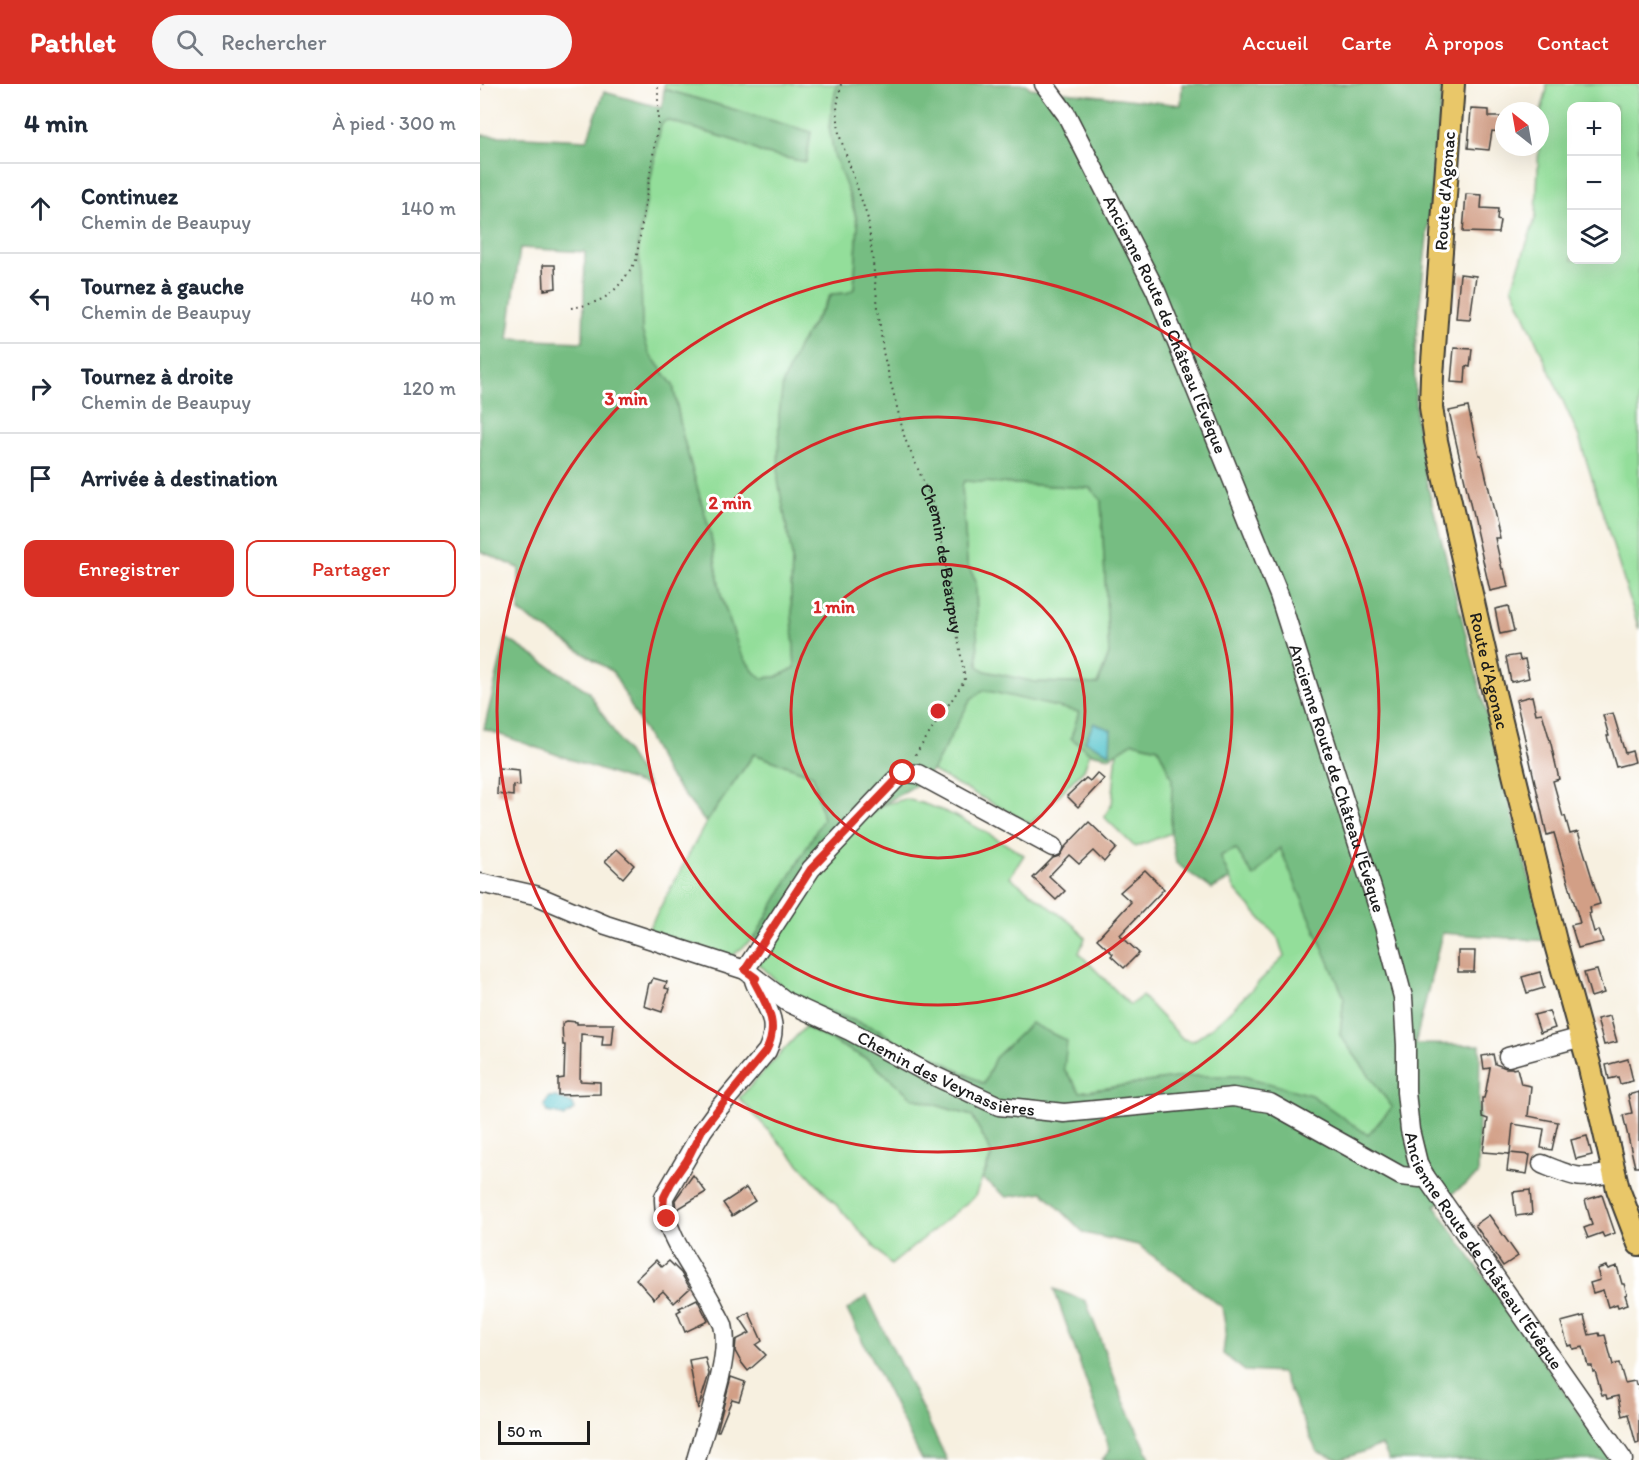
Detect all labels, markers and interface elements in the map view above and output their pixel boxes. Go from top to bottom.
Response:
search box [152,15,572,69]
text: Pathlet [30,25,116,59]
icon: search [173,26,206,59]
text: Rechercher [221,29,326,56]
text: Accueil [1243,30,1308,55]
text: Carte [1341,30,1392,55]
text: À propos [1425,30,1504,55]
text: Contact [1537,30,1609,55]
north arrow [1495,102,1549,156]
map controls [1567,102,1621,264]
button: + [1567,102,1621,156]
text: 4 min [24,107,88,139]
text: À pied · 300 m [332,111,456,135]
street label: Route d'Agonac [1430,131,1460,251]
button: − [1567,156,1621,210]
text: Continuez [81,183,178,210]
icon: ahead [24,192,57,225]
street label: Ancienne Route de Château l'Évêque [1098,192,1232,457]
text: 140 m [401,196,456,220]
text: Chemin de Beaupuy [81,210,251,234]
button: layers [1567,210,1621,264]
text: Tournez à gauche [81,273,244,300]
icon: left [24,282,57,315]
text: 40 m [410,286,456,310]
text: Chemin de Beaupuy [81,300,251,324]
text: Tournez à droite [81,363,233,390]
icon: right [24,372,57,405]
text: 120 m [403,376,456,400]
text: 3 min [604,388,648,410]
text: Chemin de Beaupuy [81,390,251,414]
icon: arrive [24,462,57,495]
text: Arrivée à destination [81,465,277,492]
street label: Chemin de Beaupuy [915,480,968,636]
text: 2 min [709,492,752,514]
button: Enregistrer [24,540,234,597]
button: Partager [246,540,456,597]
text: 1 min [813,596,855,618]
street label: Route d'Agonac [1465,610,1513,732]
street label: Ancienne Route de Château l'Évêque [1284,641,1390,915]
centre of rings [928,701,948,721]
route start [889,759,915,785]
street label: Chemin des Veynassières [853,1026,1036,1121]
street label: Ancienne Route de Château l'Évêque [1400,1129,1568,1374]
route end [653,1205,679,1231]
scale bar [498,1418,590,1446]
text: 50 m [507,1422,542,1441]

